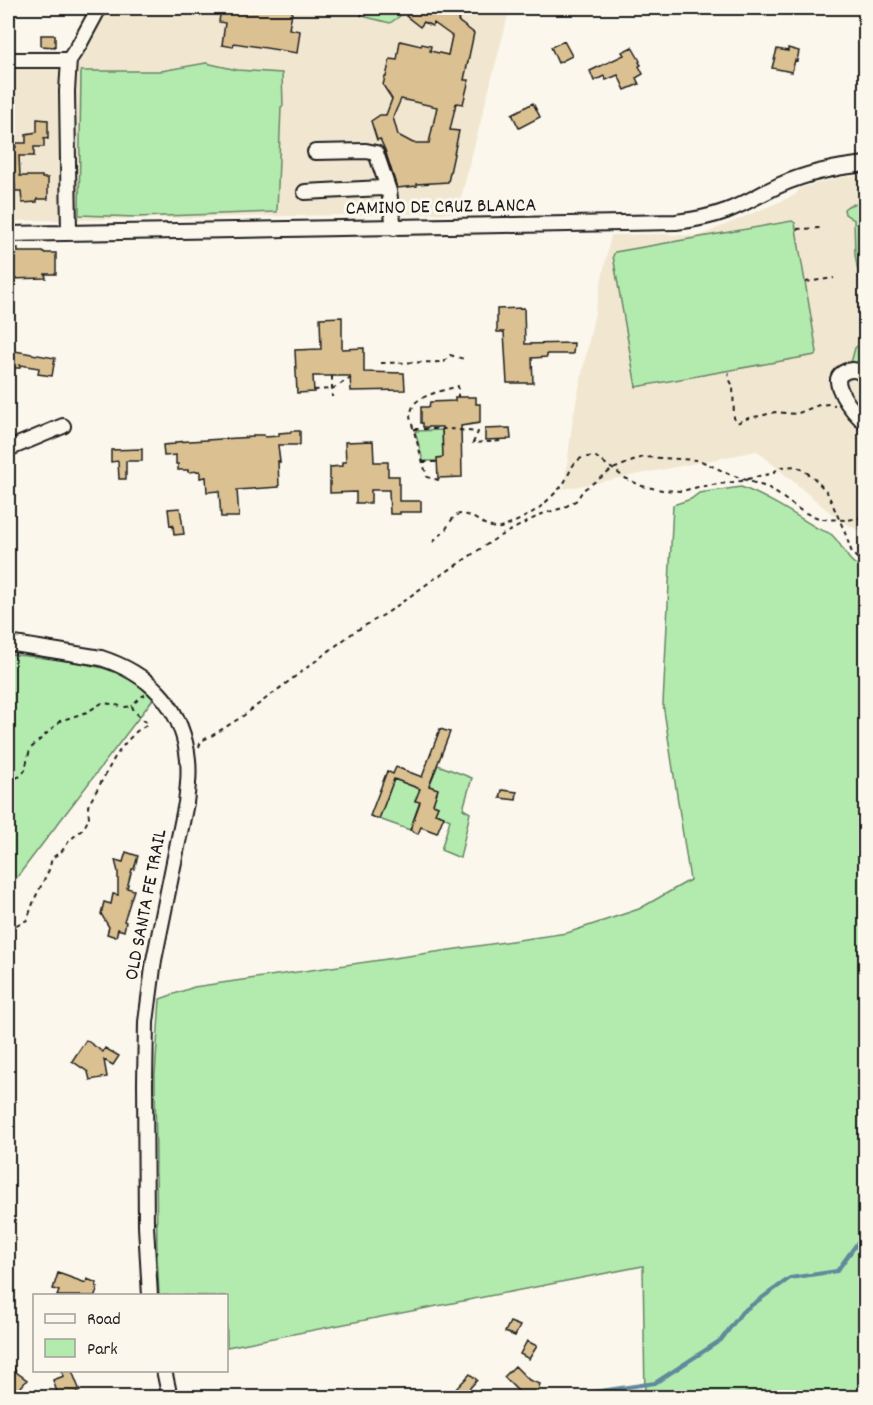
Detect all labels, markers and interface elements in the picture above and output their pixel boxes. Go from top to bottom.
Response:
street label: CAMINO DE CRUZ BLANCA [345,192,537,224]
street label: OLD SANTA FE TRAIL [119,827,175,983]
legend [33,1294,228,1372]
text: Road [87,1308,121,1333]
text: Park [87,1338,118,1363]

